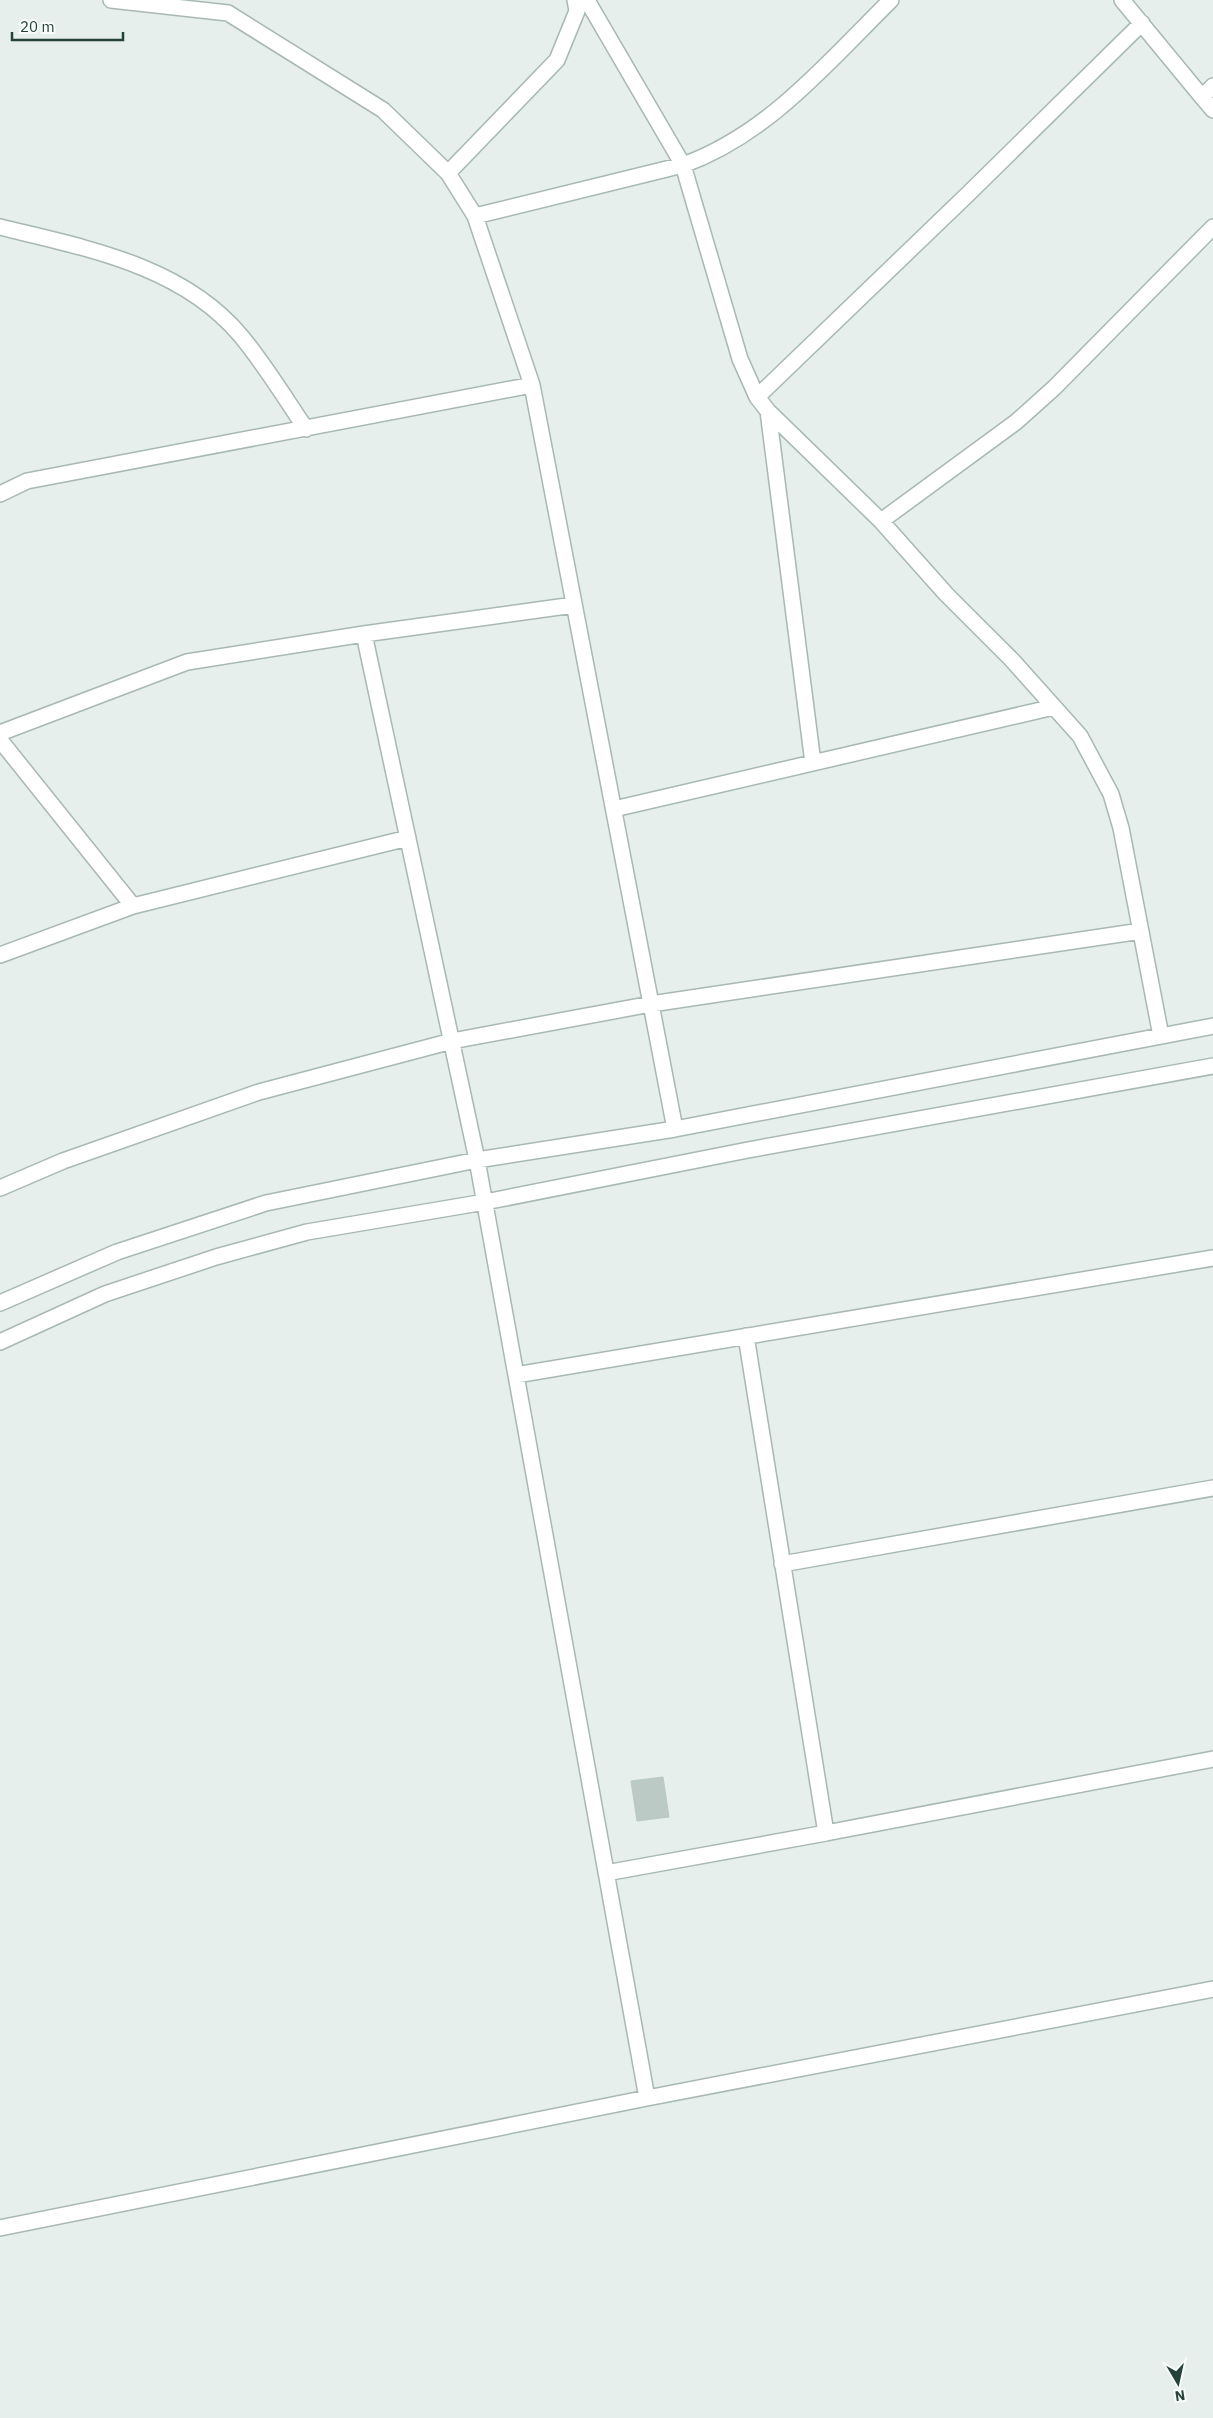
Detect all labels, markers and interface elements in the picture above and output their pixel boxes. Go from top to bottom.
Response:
scale bar [12,10,124,42]
text: 20 m [20,17,55,36]
north arrow [1153,2358,1203,2408]
text: N [1174,2386,1186,2406]

